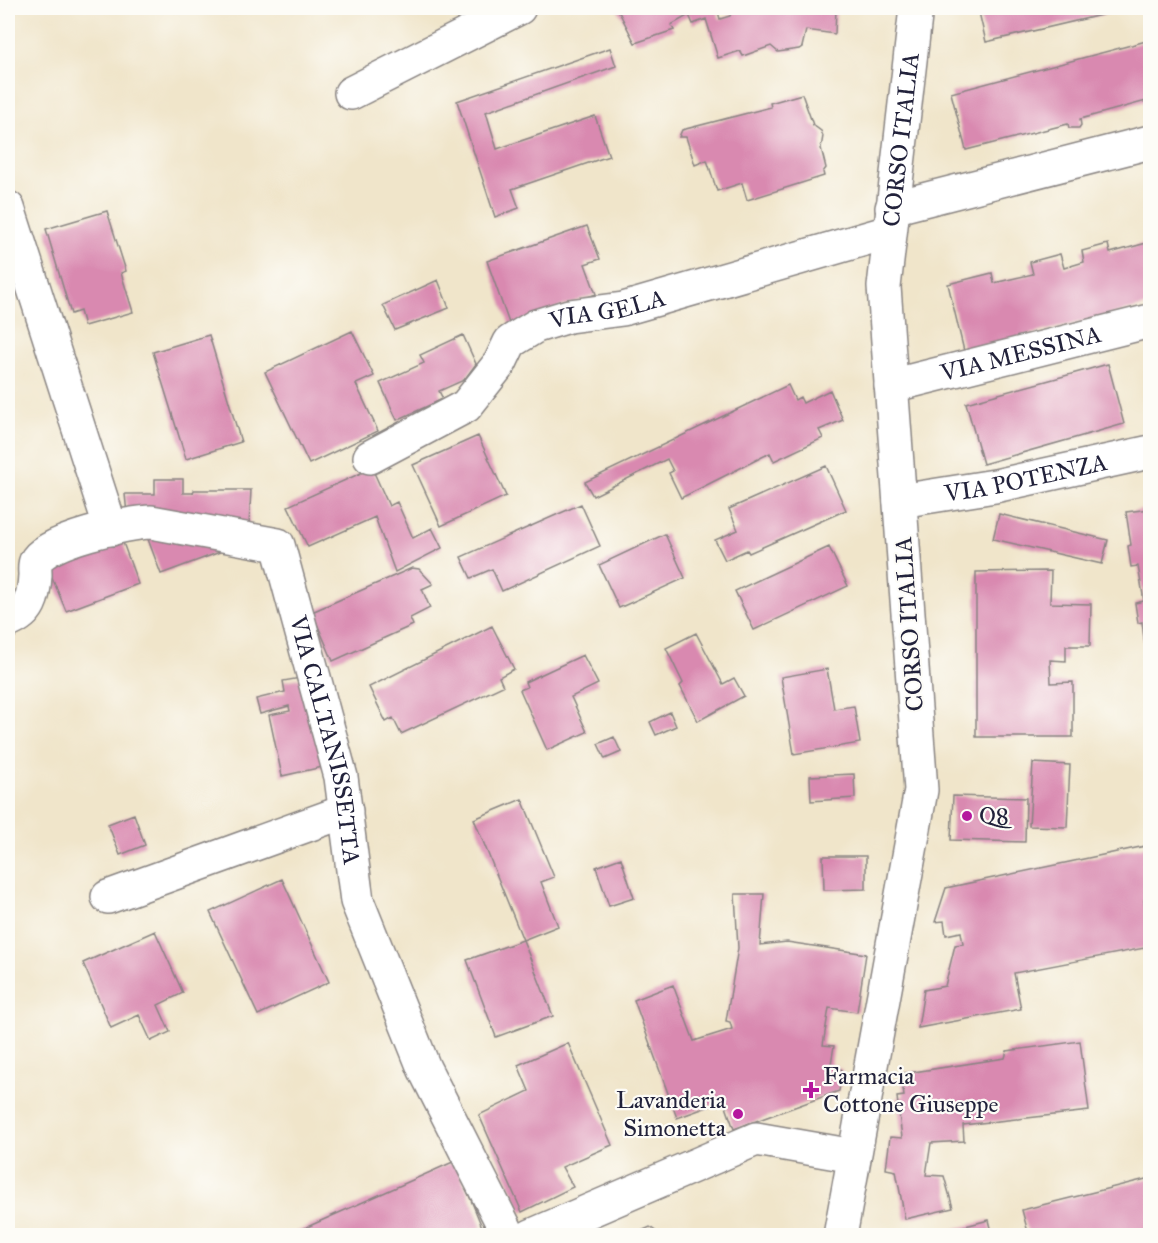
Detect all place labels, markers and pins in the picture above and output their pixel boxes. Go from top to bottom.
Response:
place label: Q8 [979,801,1013,831]
marker: Q8 [960,809,974,823]
place label: Farmacia Cottone Giuseppe [823,1061,999,1119]
marker: Farmacia Cottone Giuseppe [804,1083,818,1097]
place label: Lavanderia Simonetta [616,1085,727,1143]
marker: Lavanderia Simonetta [731,1107,745,1121]

